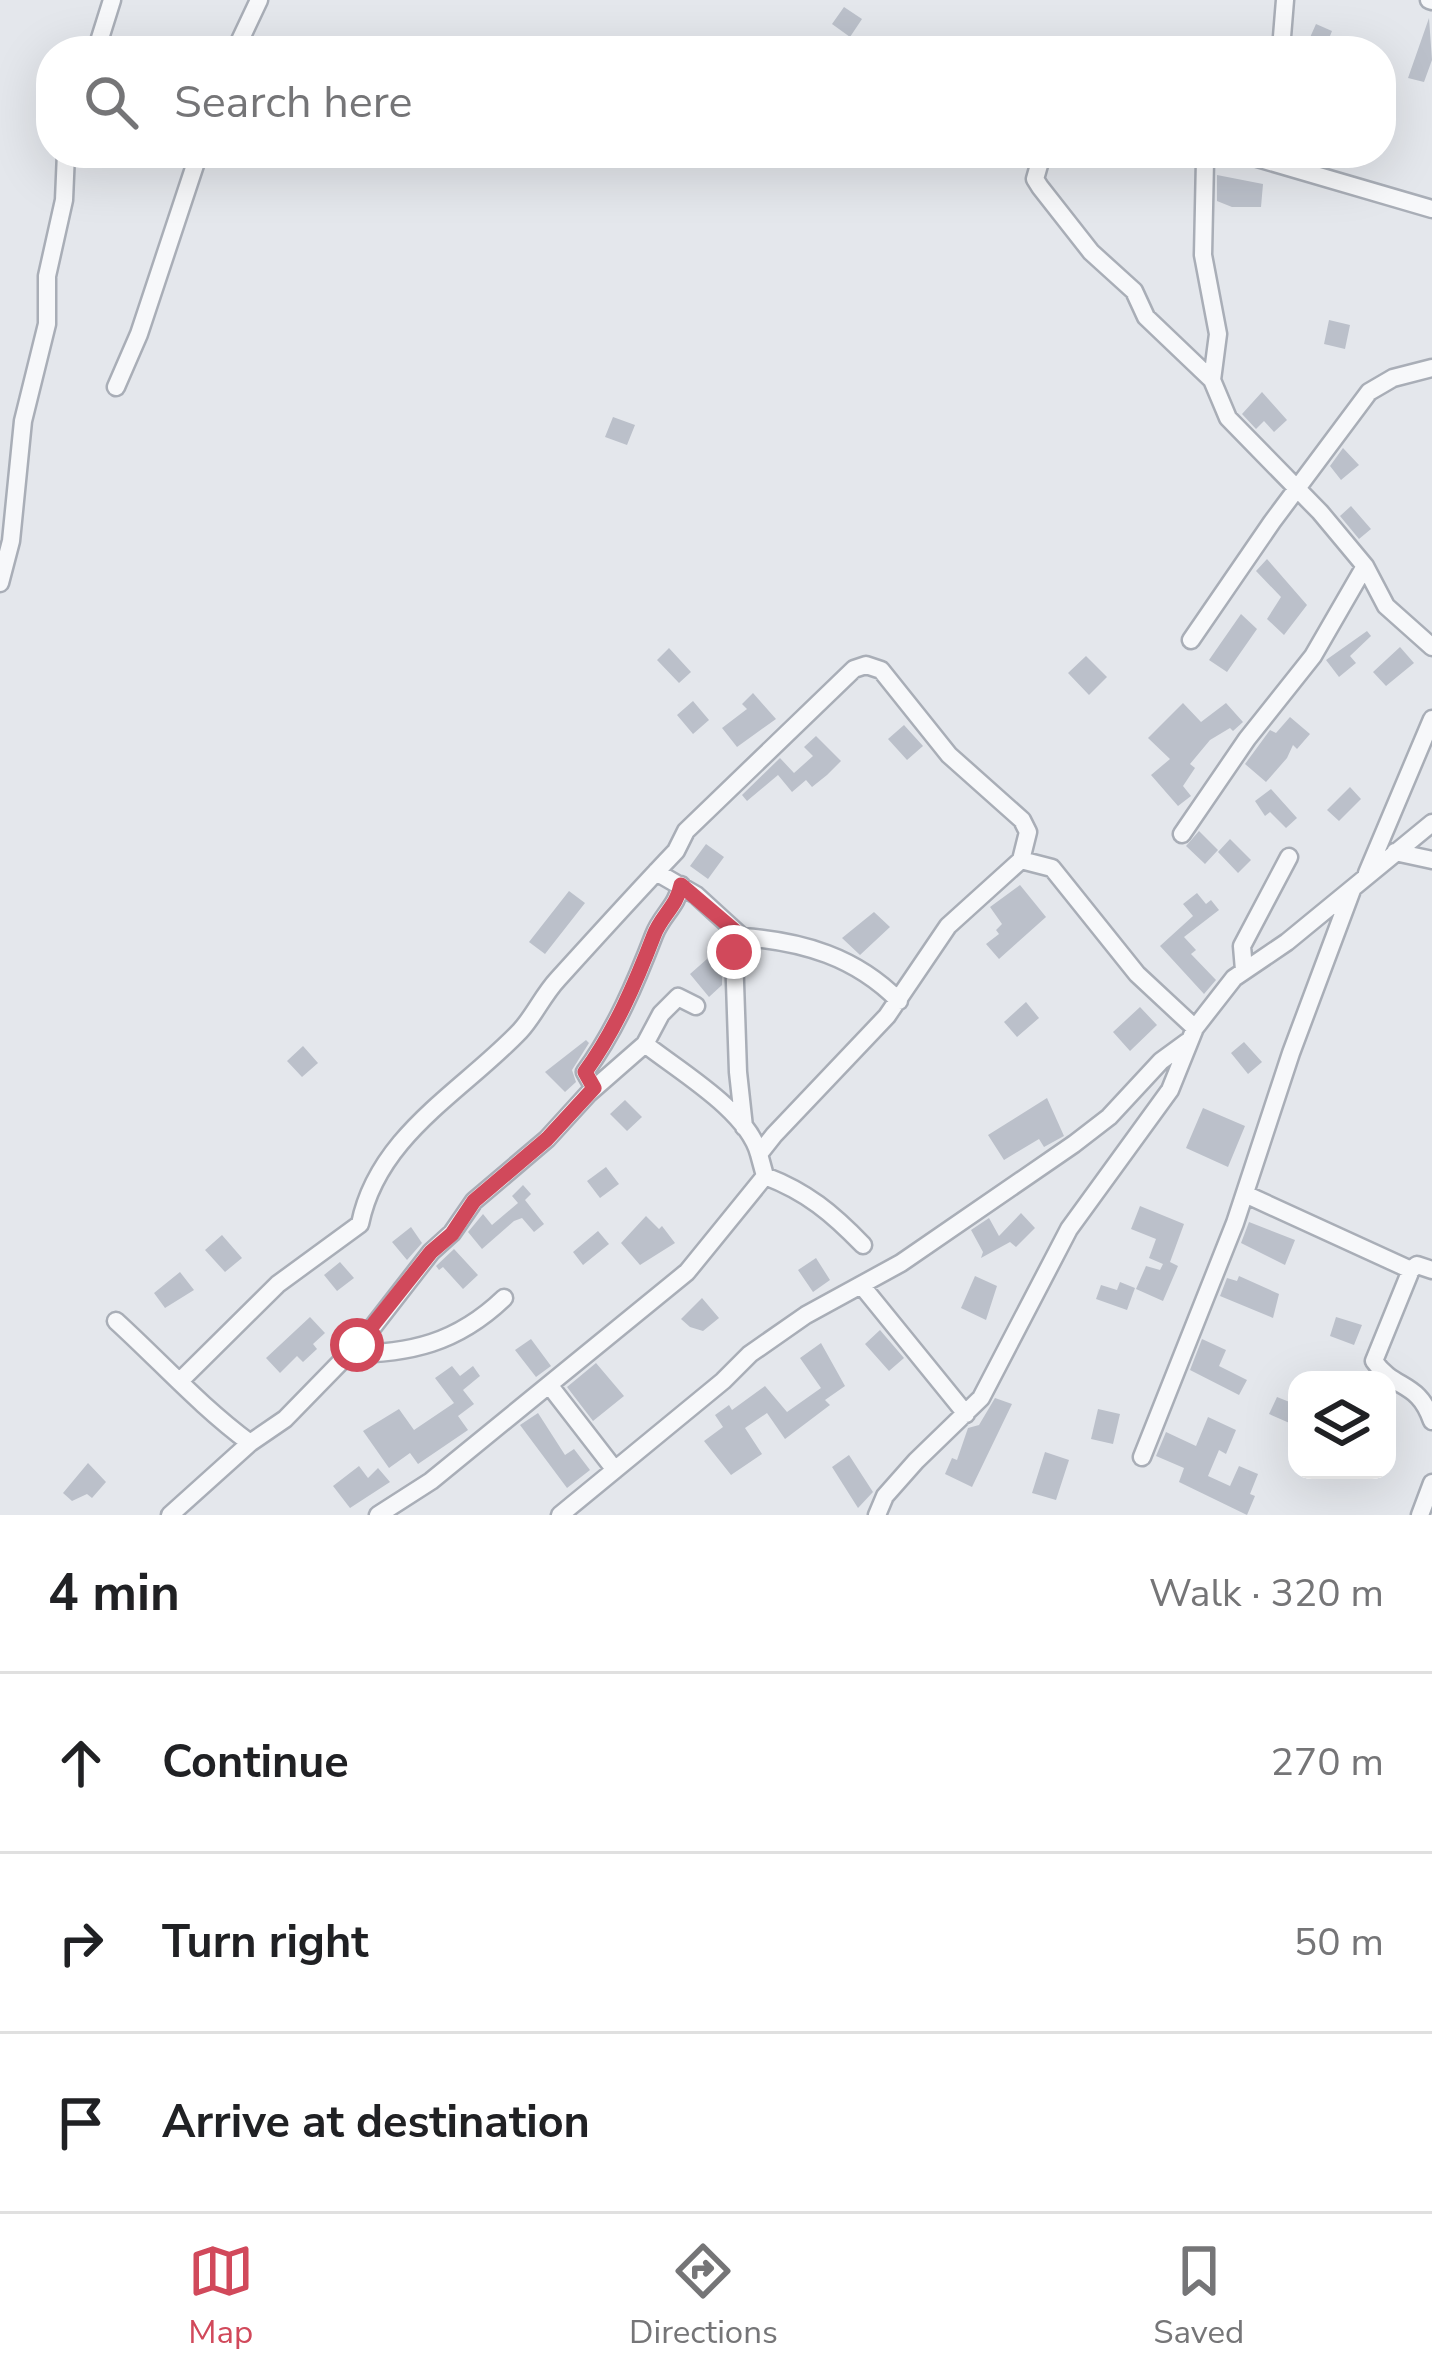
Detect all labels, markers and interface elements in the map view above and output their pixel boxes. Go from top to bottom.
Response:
search box [36,36,1396,168]
icon: search [78,69,144,135]
text: Search here [174,72,413,133]
route end [707,925,761,979]
route start [330,1318,384,1372]
map controls [1288,1371,1396,1479]
button: layers [1288,1371,1396,1479]
text: 4 min [48,1558,180,1628]
text: Walk · 320 m [1149,1567,1384,1620]
icon: ahead [48,1730,114,1796]
text: Continue [162,1732,349,1793]
text: 270 m [1270,1736,1384,1789]
icon: right [48,1910,114,1976]
text: Turn right [162,1912,369,1973]
text: 50 m [1294,1916,1384,1969]
icon: arrive [48,2090,114,2156]
text: Arrive at destination [162,2092,590,2153]
tab: Map [188,2238,254,2355]
tab: Directions [629,2238,778,2355]
tab: Saved [1153,2238,1244,2355]

